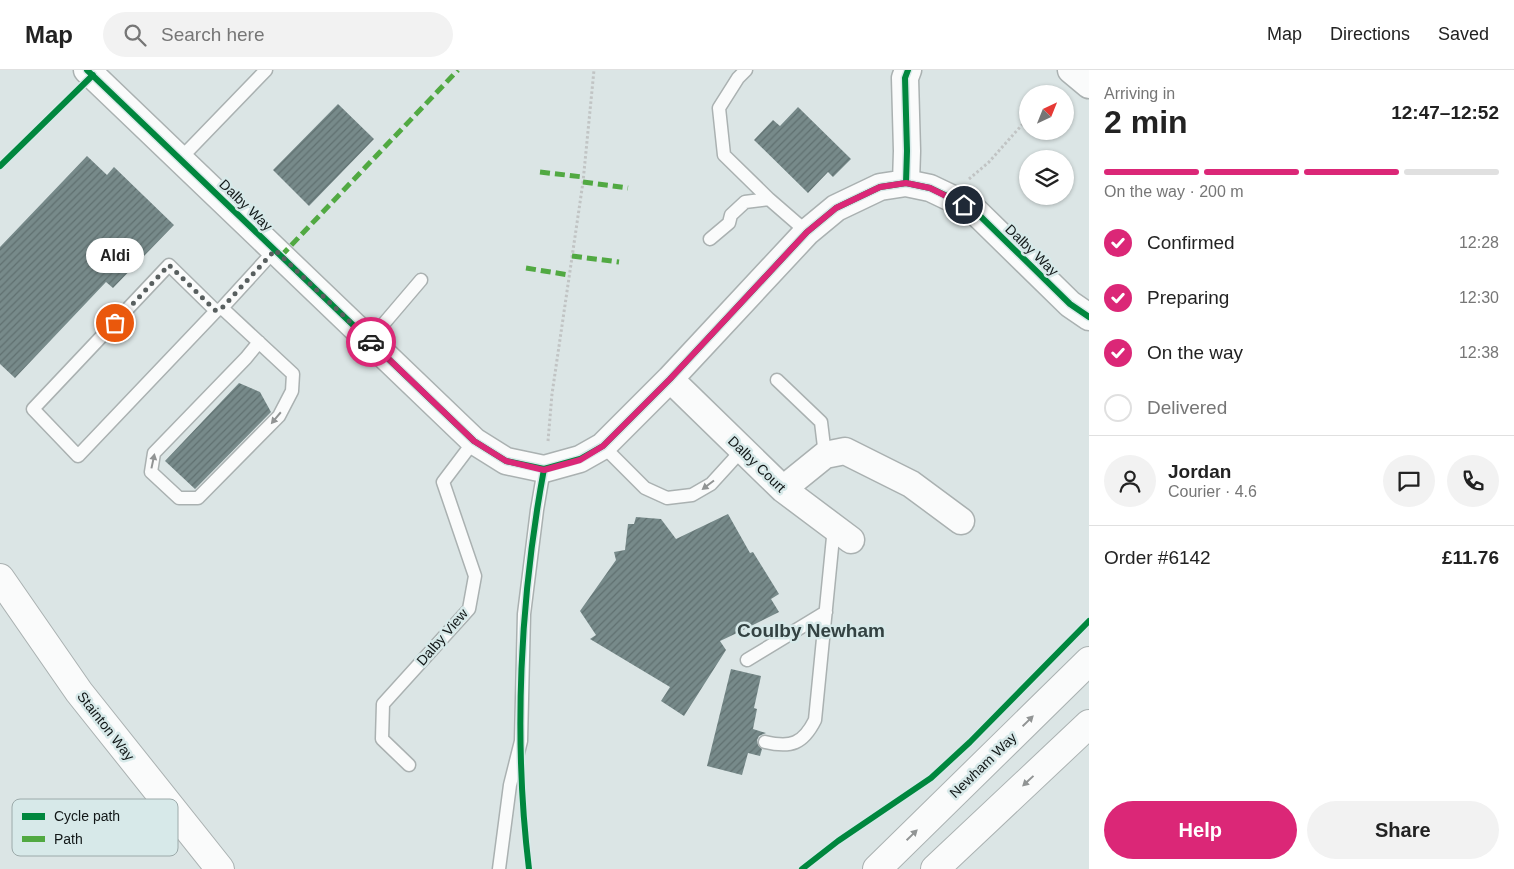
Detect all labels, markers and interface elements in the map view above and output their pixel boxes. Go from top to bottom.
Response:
search box [103,12,453,57]
text: Map [25,21,73,48]
icon: search [121,21,149,49]
text: Search here [161,24,265,45]
text: Map [1267,24,1302,44]
text: Directions [1330,24,1410,44]
text: Saved [1438,24,1489,44]
north arrow [1019,85,1074,140]
map controls [1019,85,1074,205]
text: Arriving in [1104,85,1175,102]
text: 12:47–12:52 [1391,102,1499,123]
text: 2 min [1104,104,1188,140]
button: layers [1019,150,1074,205]
street label: Dalby Way [216,176,276,234]
text: On the way · 200 m [1104,183,1244,200]
pin [943,184,985,226]
icon: home [950,191,978,219]
street label: Dalby Way [1002,221,1062,279]
icon: check [1104,229,1132,257]
text: Confirmed [1147,232,1235,253]
text: 12:28 [1459,234,1499,251]
callout: Aldi [86,238,144,273]
text: Aldi [100,247,130,264]
icon: check [1104,284,1132,312]
text: Preparing [1147,287,1229,308]
text: 12:30 [1459,289,1499,306]
pin [94,302,136,344]
icon: bag [101,309,129,337]
courier [346,317,396,367]
icon: car [357,328,385,356]
icon: check [1104,339,1132,367]
text: On the way [1147,342,1243,363]
text: 12:38 [1459,344,1499,361]
text: Delivered [1147,397,1227,418]
one-way arrow [270,412,281,425]
street label: Dalby Court [725,433,789,496]
one-way arrow [150,452,158,468]
button: person [1104,455,1156,507]
button: chat [1383,455,1435,507]
button: phone [1447,455,1499,507]
text: Jordan [1168,461,1231,482]
one-way arrow [702,479,715,490]
text: Courier · 4.6 [1168,483,1257,500]
text: Order #6142 [1104,547,1211,568]
text: £11.76 [1442,547,1499,568]
street label: Dalby View [413,605,472,669]
district label: Coulby Newham [737,620,885,641]
street label: Stainton Way [74,688,138,764]
one-way arrow [1022,715,1034,727]
street label: Newham Way [946,729,1020,801]
one-way arrow [1022,775,1034,787]
legend [12,799,178,856]
button: Help [1104,801,1297,859]
button: Share [1307,801,1499,859]
text: Cycle path [54,808,120,824]
one-way arrow [906,829,918,841]
text: Path [54,831,83,847]

